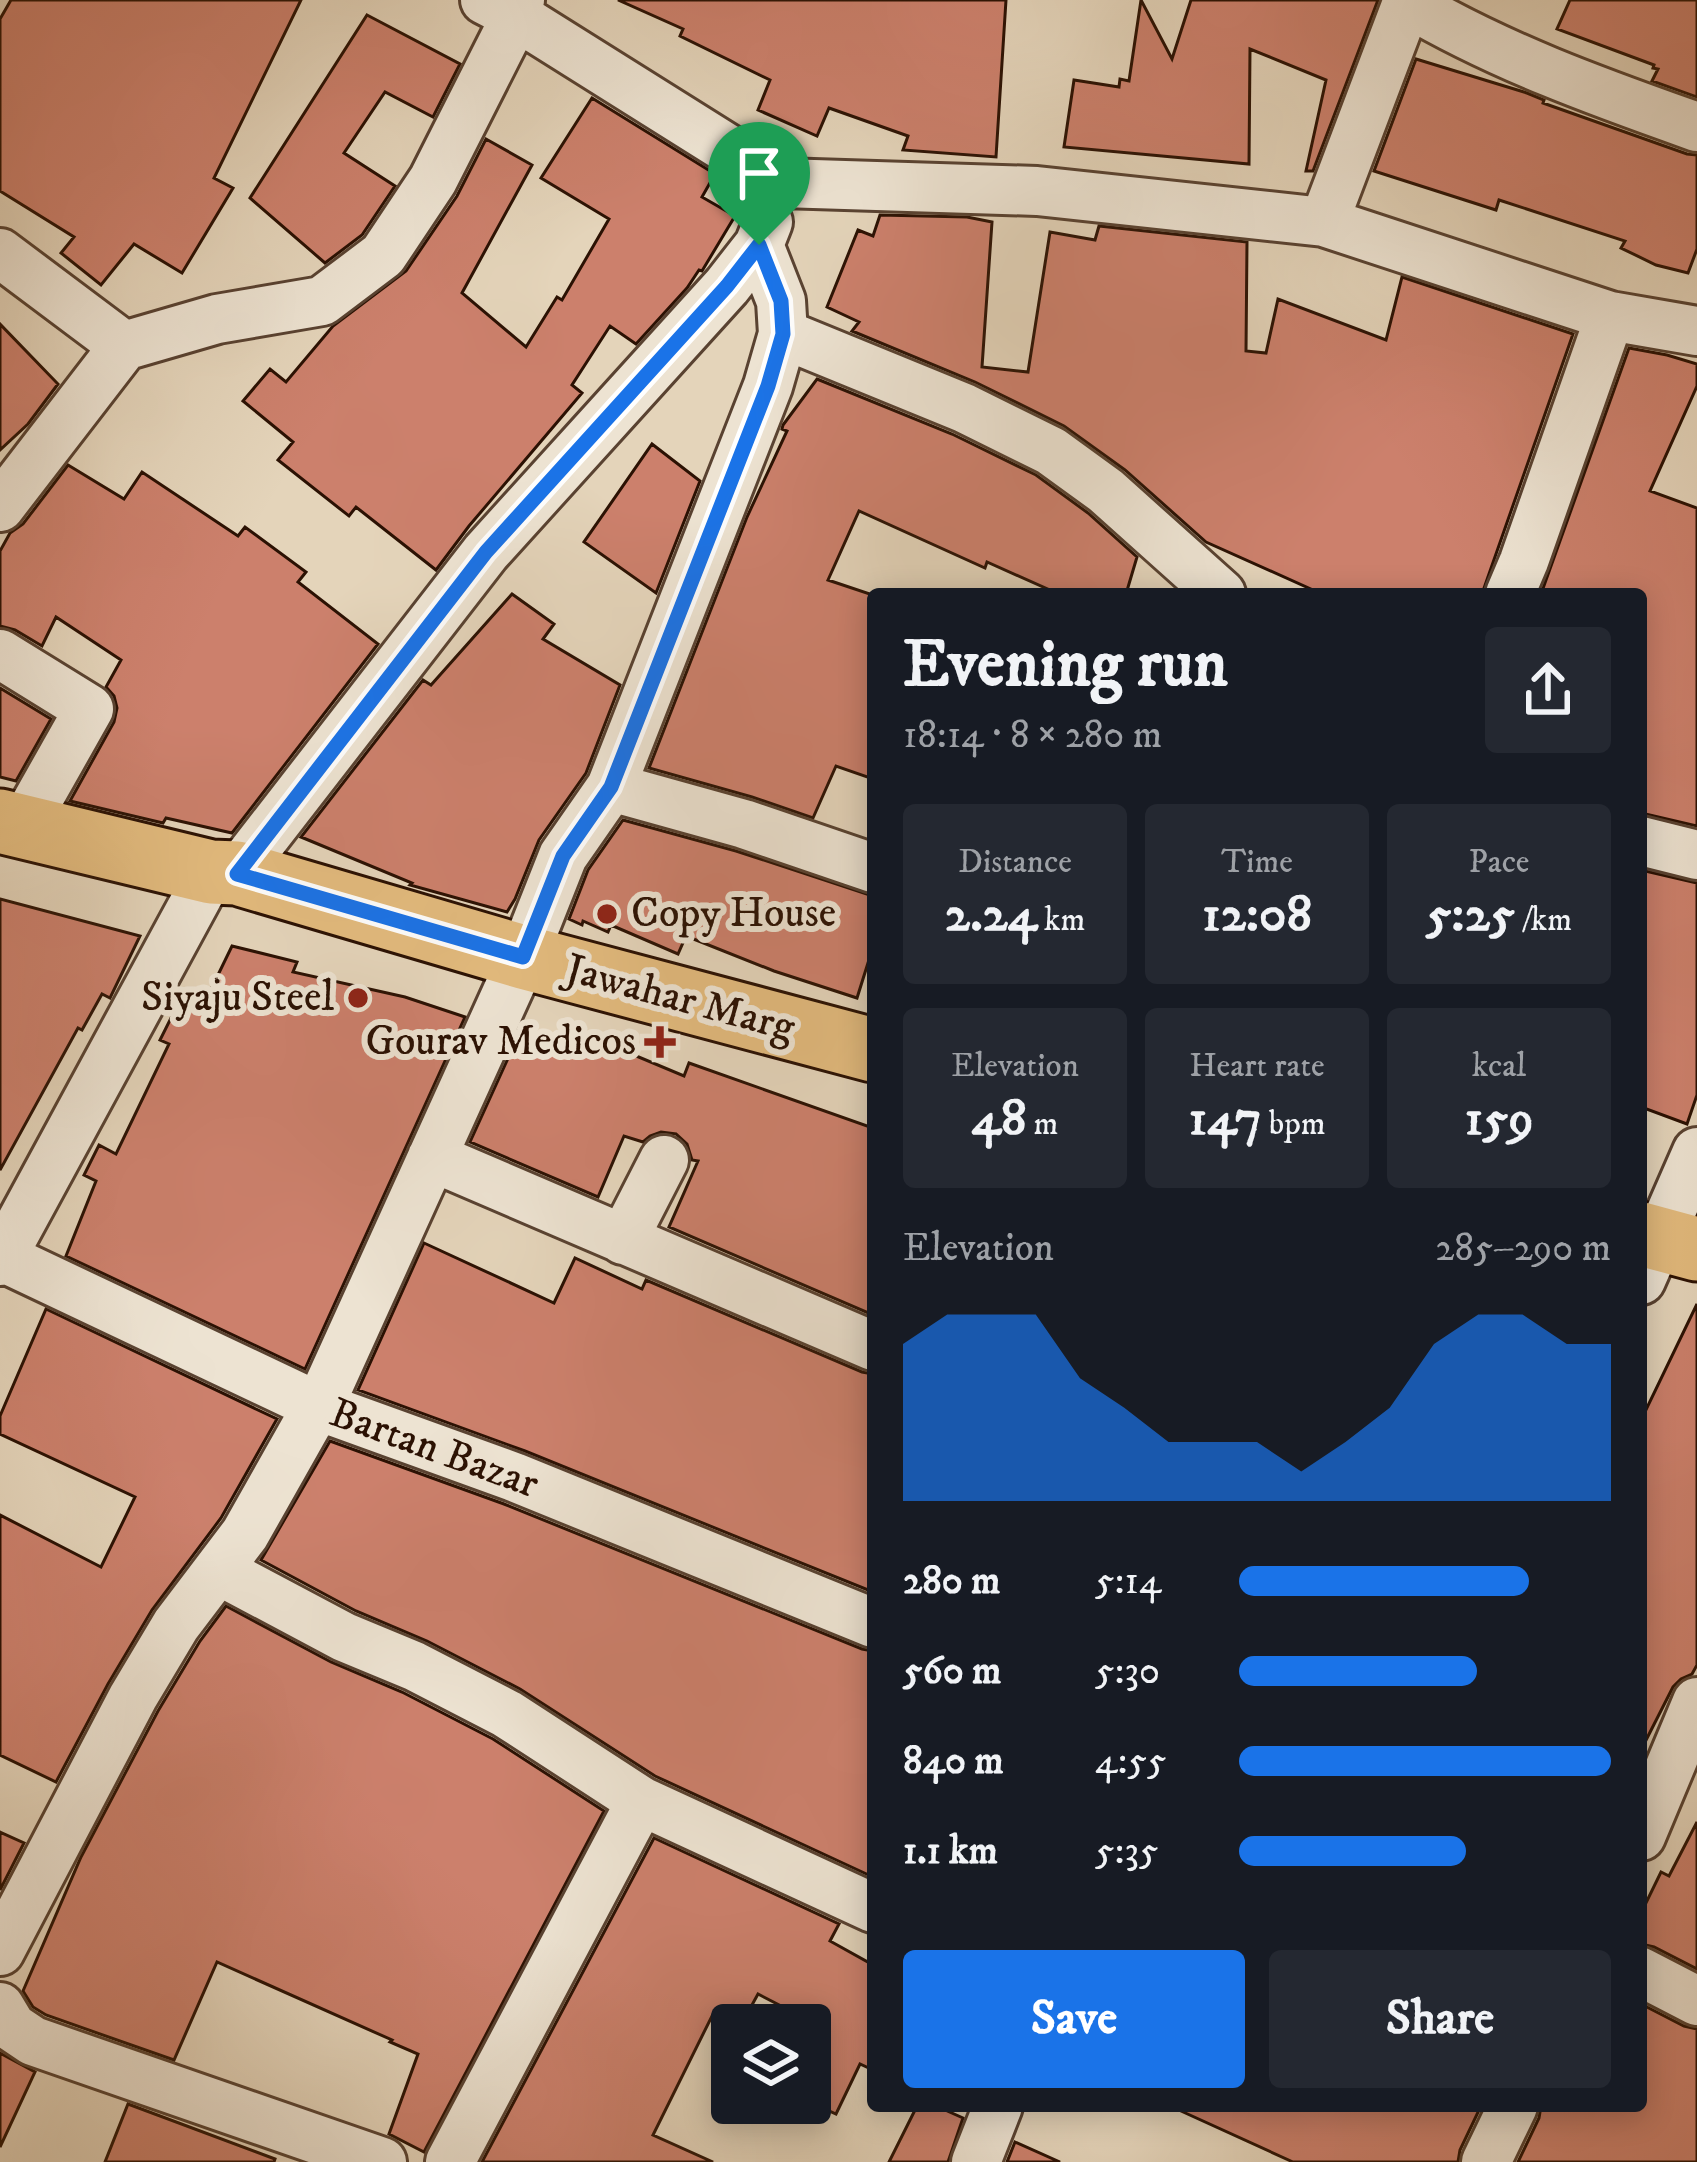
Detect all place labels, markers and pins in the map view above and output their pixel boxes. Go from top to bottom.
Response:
pin [708,122,810,245]
place label: Copy House [631,888,836,940]
marker: Copy House [594,901,620,927]
place label: Siyaju Steel [141,972,334,1024]
marker: Siyaju Steel [345,985,371,1011]
place label: Gourav Medicos [366,1016,636,1068]
marker: Gourav Medicos [647,1029,673,1055]

